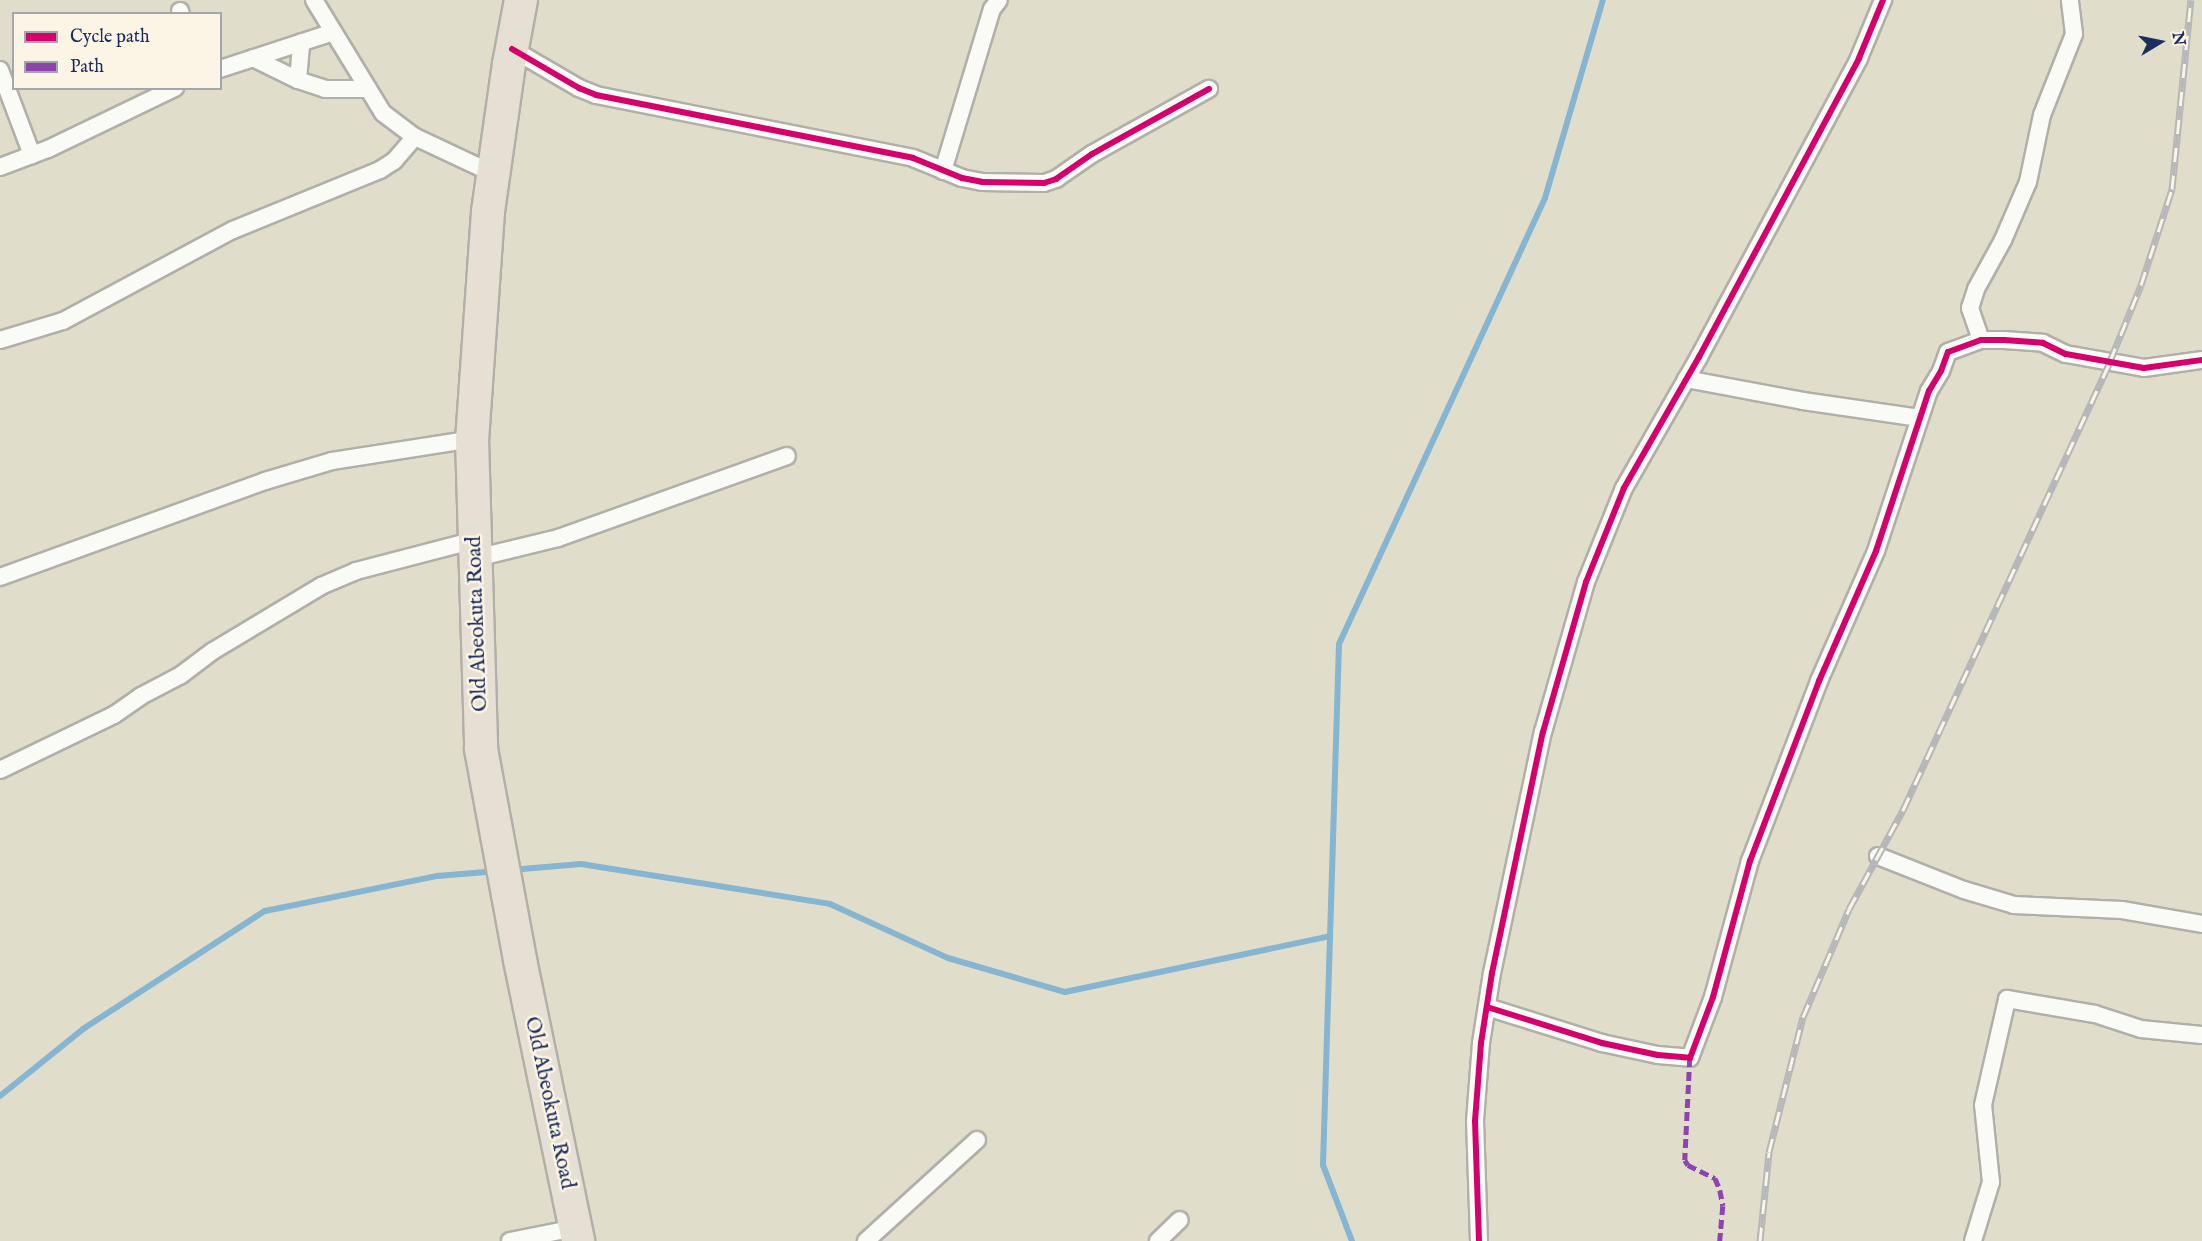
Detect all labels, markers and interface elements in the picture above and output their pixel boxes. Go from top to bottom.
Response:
legend [12,12,222,90]
north arrow [2130,12,2190,72]
text: Cycle path [70,26,150,49]
text: N [2167,30,2189,47]
text: Path [70,56,104,79]
street label: Old Abeokuta Road [462,536,494,712]
street label: Old Abeokuta Road [518,1014,580,1192]

